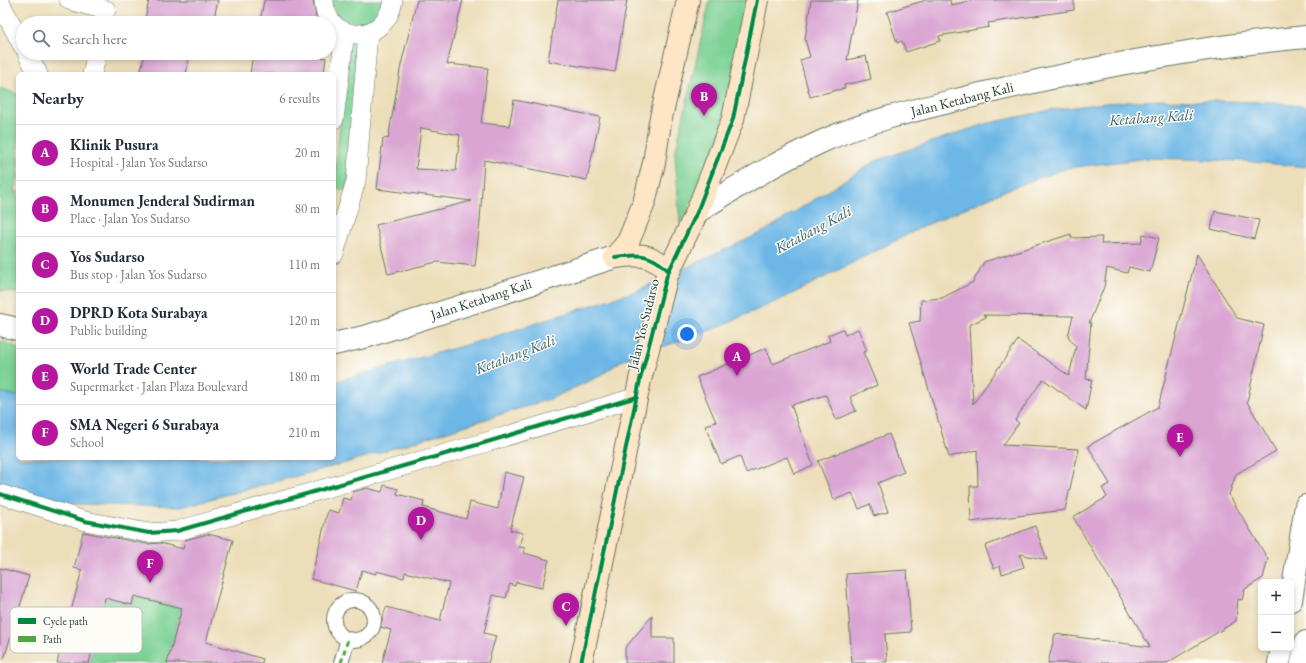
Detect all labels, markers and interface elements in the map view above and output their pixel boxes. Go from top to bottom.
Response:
search box [16,16,336,60]
icon: search [30,27,52,49]
text: Search here [62,29,127,48]
street label: Jalan Ketabang Kali [908,77,1016,121]
pin: B [691,83,717,116]
text: Nearby [32,87,84,109]
text: 6 results [279,90,320,107]
water label: Ketabang Kali [1107,105,1194,129]
text: Klinik Pusura [70,135,159,154]
text: A [40,144,50,161]
text: 20 m [295,144,320,161]
text: Hospital · Jalan Yos Sudarso [70,154,208,171]
text: Monumen Jenderal Sudirman [70,191,255,210]
text: B [41,200,49,217]
text: 80 m [295,200,320,217]
water label: Ketabang Kali [770,201,855,258]
text: Place · Jalan Yos Sudarso [70,210,190,227]
text: Yos Sudarso [70,247,145,266]
text: C [40,256,50,273]
text: 110 m [289,256,320,273]
text: Bus stop · Jalan Yos Sudarso [70,266,207,283]
street label: Jalan Ketabang Kali [427,274,534,324]
street label: Jalan Yos Sudarso [623,277,663,372]
text: DPRD Kota Surabaya [70,303,208,322]
text: D [40,312,50,329]
text: 120 m [289,312,320,329]
text: Public building [70,322,147,339]
your location [677,324,697,344]
water label: Ketabang Kali [471,330,558,378]
pin: A [724,343,750,376]
text: World Trade Center [70,359,197,378]
text: E [41,368,49,385]
text: 180 m [289,368,320,385]
text: Supermarket · Jalan Plaza Boulevard [70,378,248,395]
text: SMA Negeri 6 Surabaya [70,415,219,434]
text: F [41,424,49,441]
text: 210 m [289,424,320,441]
pin: E [1167,424,1193,457]
text: School [70,434,104,451]
pin: D [408,507,434,540]
pin: F [137,550,163,583]
map controls [1258,579,1294,651]
button: + [1258,579,1294,615]
pin: C [553,593,579,626]
legend [10,607,142,653]
text: Cycle path [43,614,88,628]
button: − [1258,615,1294,651]
text: Path [43,632,62,646]

